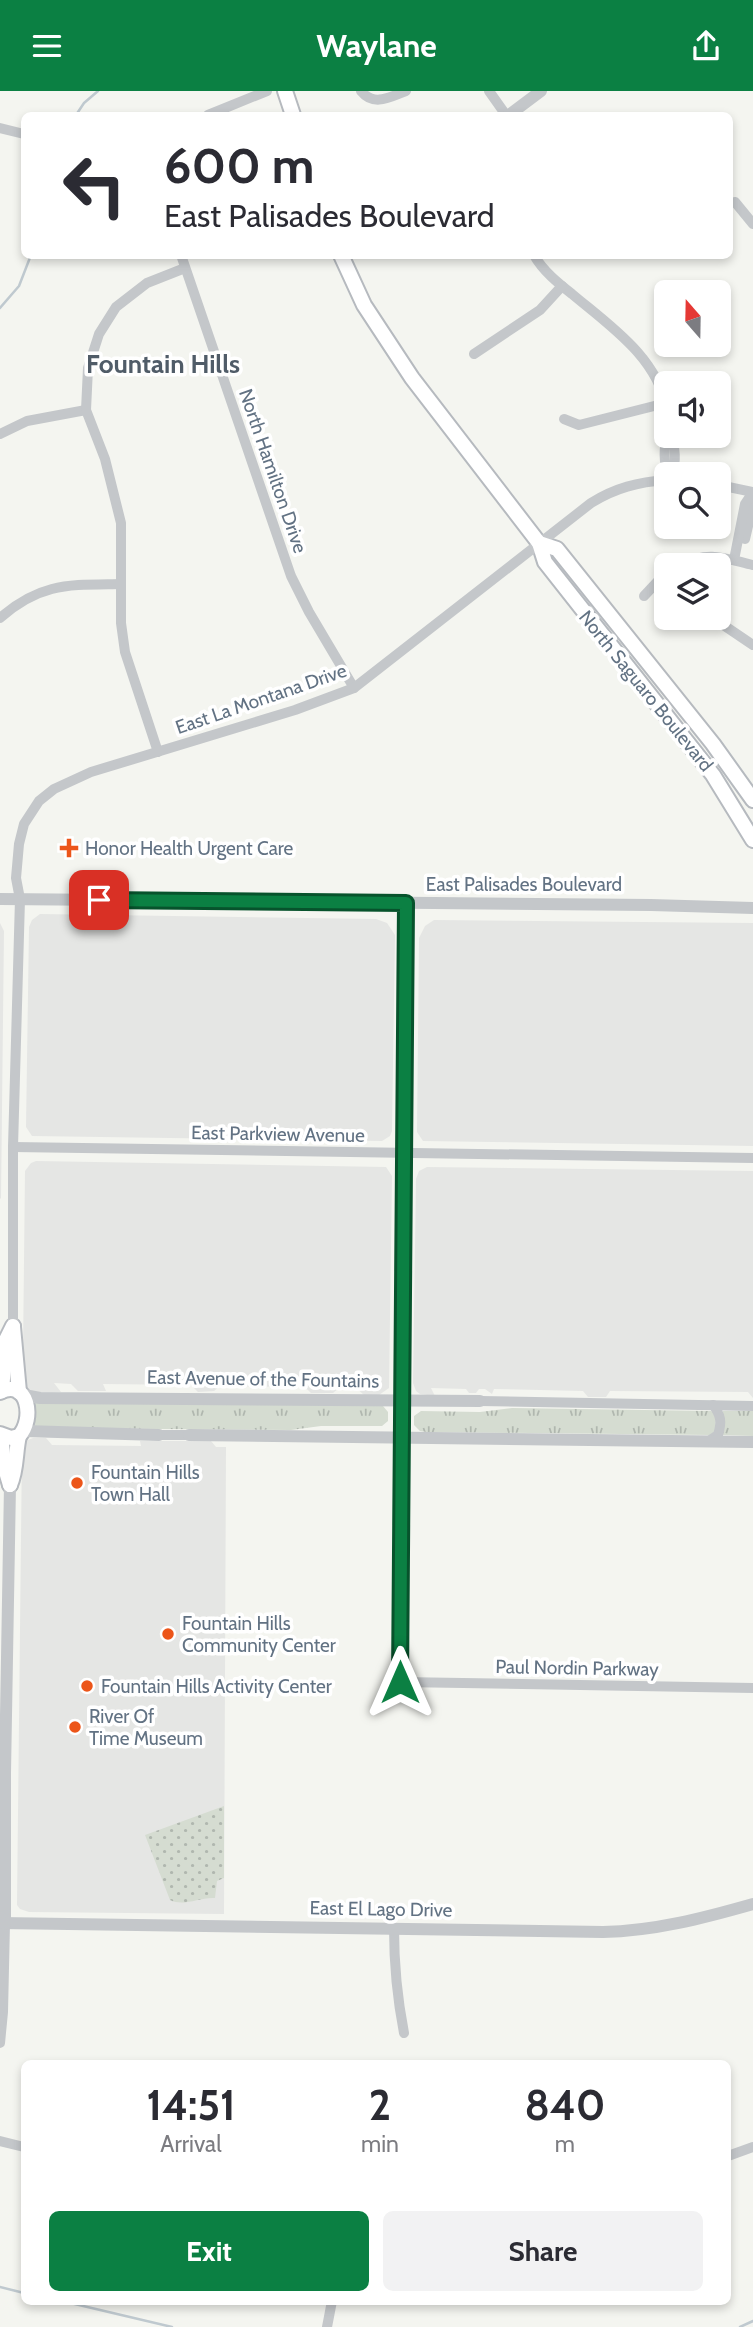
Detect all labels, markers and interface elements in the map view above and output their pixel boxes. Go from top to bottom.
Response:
text: Waylane [316,26,437,65]
icon: menu [28,27,66,65]
icon: share [687,27,725,65]
text: 600 m [164,136,314,195]
icon: left [49,140,140,231]
text: East Palisades Boulevard [164,196,495,235]
north arrow [654,280,732,357]
map controls [654,280,731,630]
district label: Fountain Hills [86,348,240,380]
button: sound [654,371,731,448]
street label: North Hamilton Drive [234,386,312,556]
button: search [654,462,731,539]
button: layers [654,553,731,630]
street label: North Saguaro Boulevard [574,606,718,776]
street label: East La Montana Drive [172,659,350,739]
place label: Honor Health Urgent Care [85,837,294,860]
marker: Honor Health Urgent Care [59,838,79,858]
pin [69,870,129,930]
street label: East Palisades Boulevard [426,873,622,896]
icon: arrive [80,881,118,919]
street label: East Parkview Avenue [191,1121,365,1147]
street label: East Avenue of the Fountains [147,1365,379,1393]
place label: Fountain Hills Town Hall [91,1461,200,1506]
marker: Fountain Hills Town Hall [69,1475,85,1491]
place label: Fountain Hills Community Center [182,1612,336,1657]
marker: Fountain Hills Community Center [160,1626,176,1642]
position arrow [363,1645,437,1719]
street label: Paul Nordin Parkway [495,1655,659,1681]
place label: Fountain Hills Activity Center [101,1675,332,1698]
marker: Fountain Hills Activity Center [79,1678,95,1694]
place label: River Of Time Museum [89,1705,203,1750]
marker: River Of Time Museum [67,1719,83,1735]
street label: East El Lago Drive [309,1896,453,1922]
text: 14:51 [147,2079,235,2131]
text: 2 [369,2079,391,2131]
text: 840 [524,2079,605,2131]
text: Arrival [160,2130,222,2158]
text: min [361,2130,399,2158]
text: m [555,2130,575,2158]
button: Exit [49,2211,369,2291]
button: Share [383,2211,703,2291]

